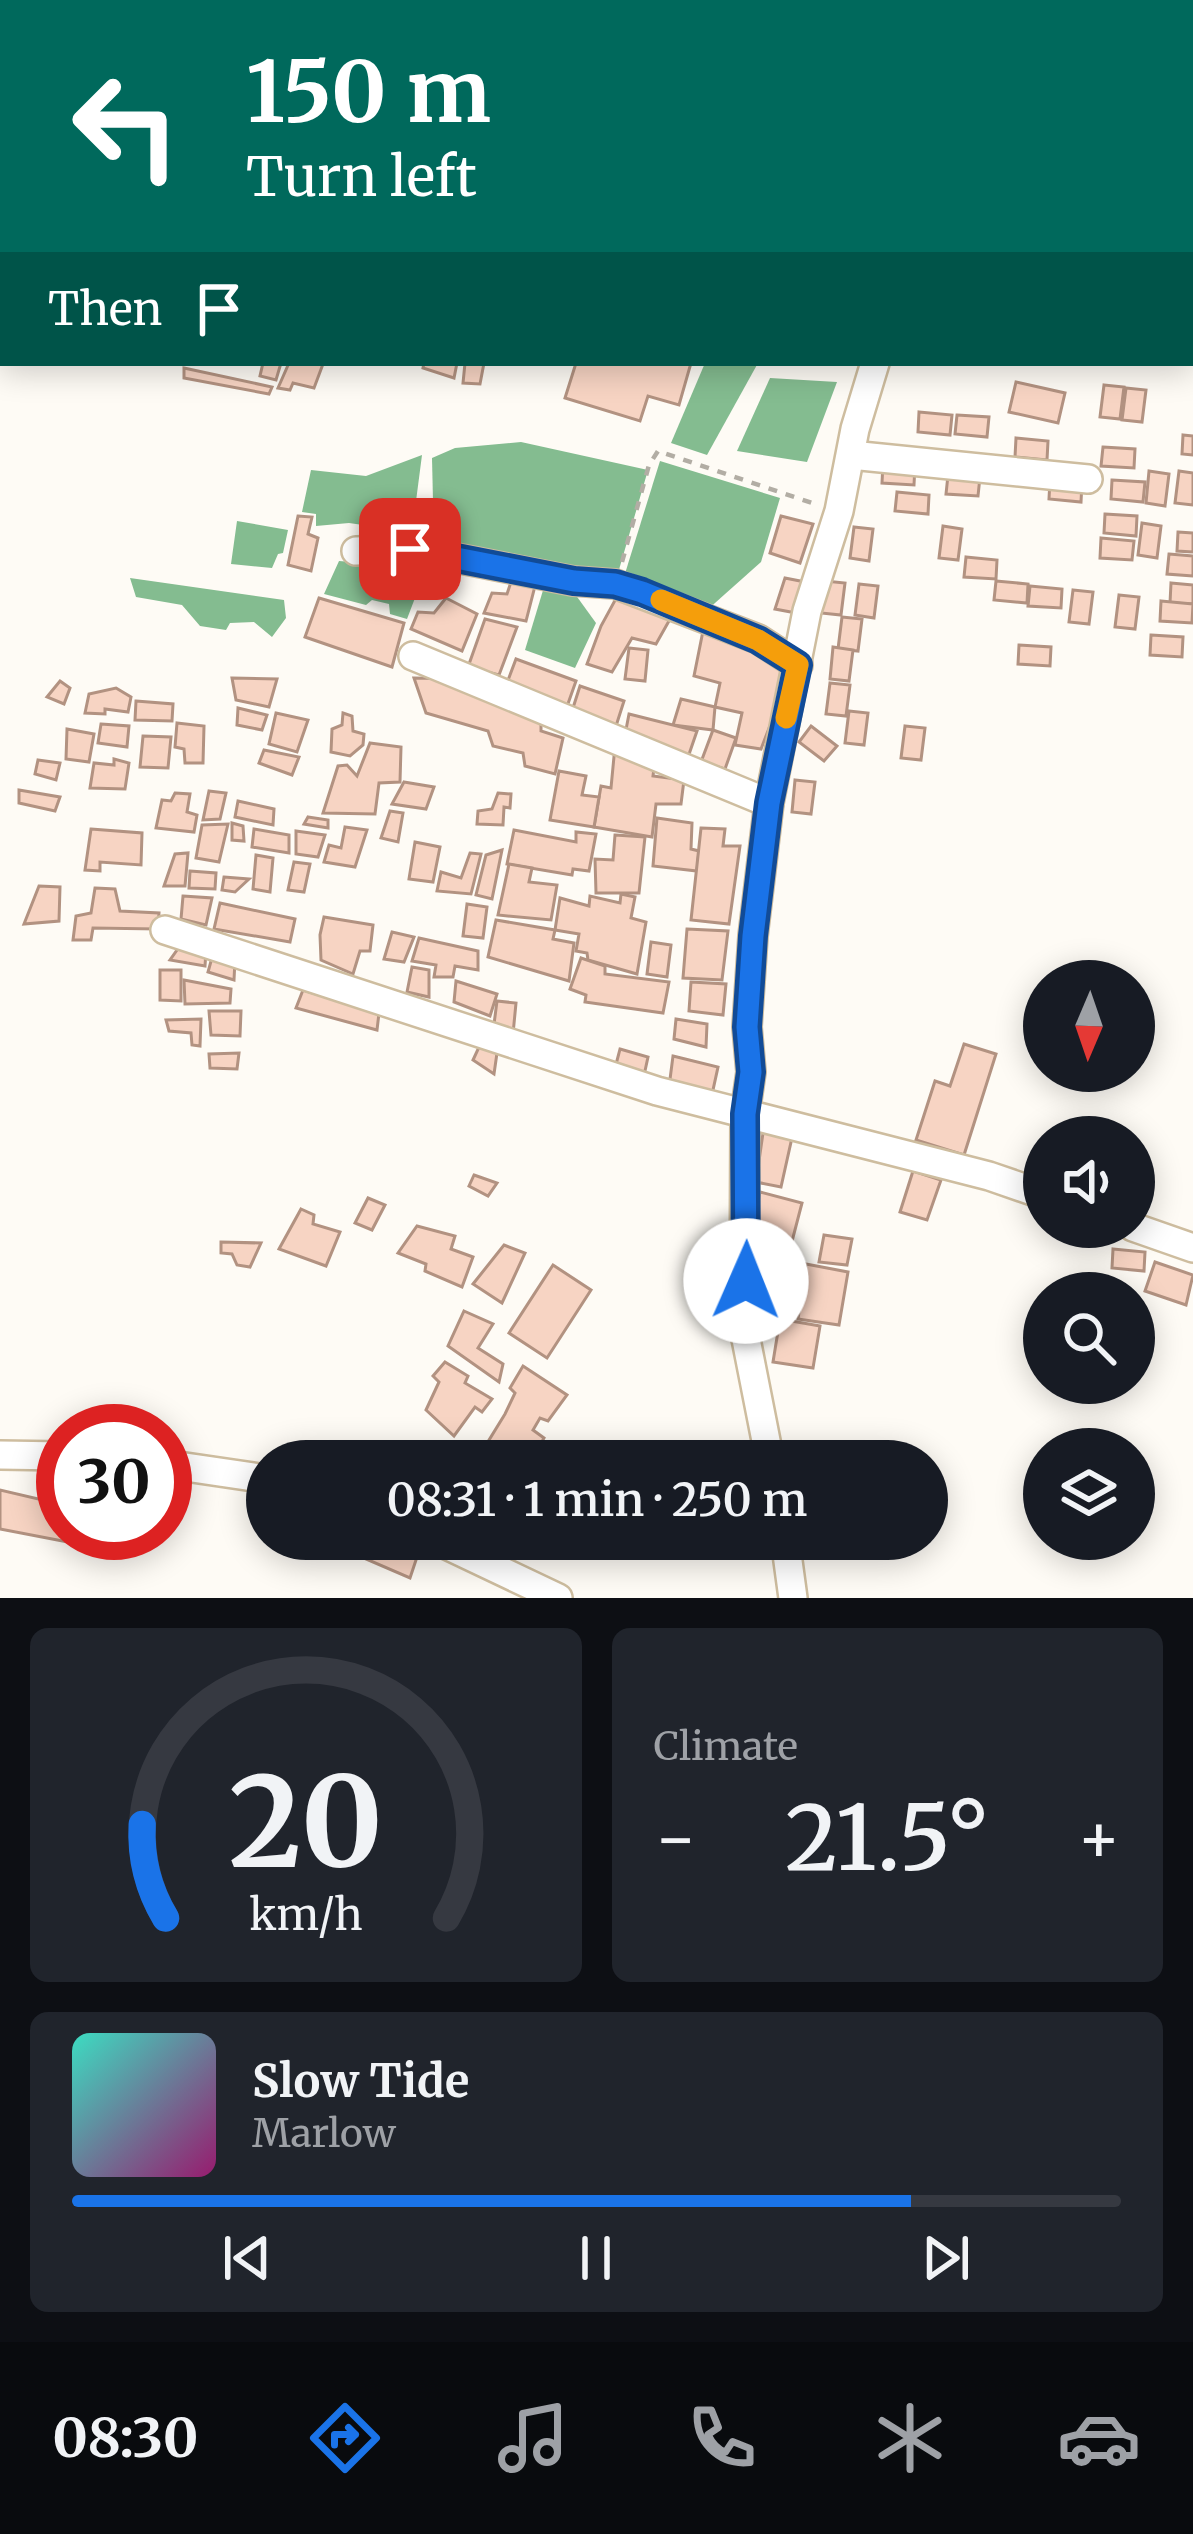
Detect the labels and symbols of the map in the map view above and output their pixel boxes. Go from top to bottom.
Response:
pin [359,498,461,600]
north arrow [1023,960,1155,1092]
position arrow [683,1218,809,1344]
speed limit sign: 30 [36,1404,192,1560]

